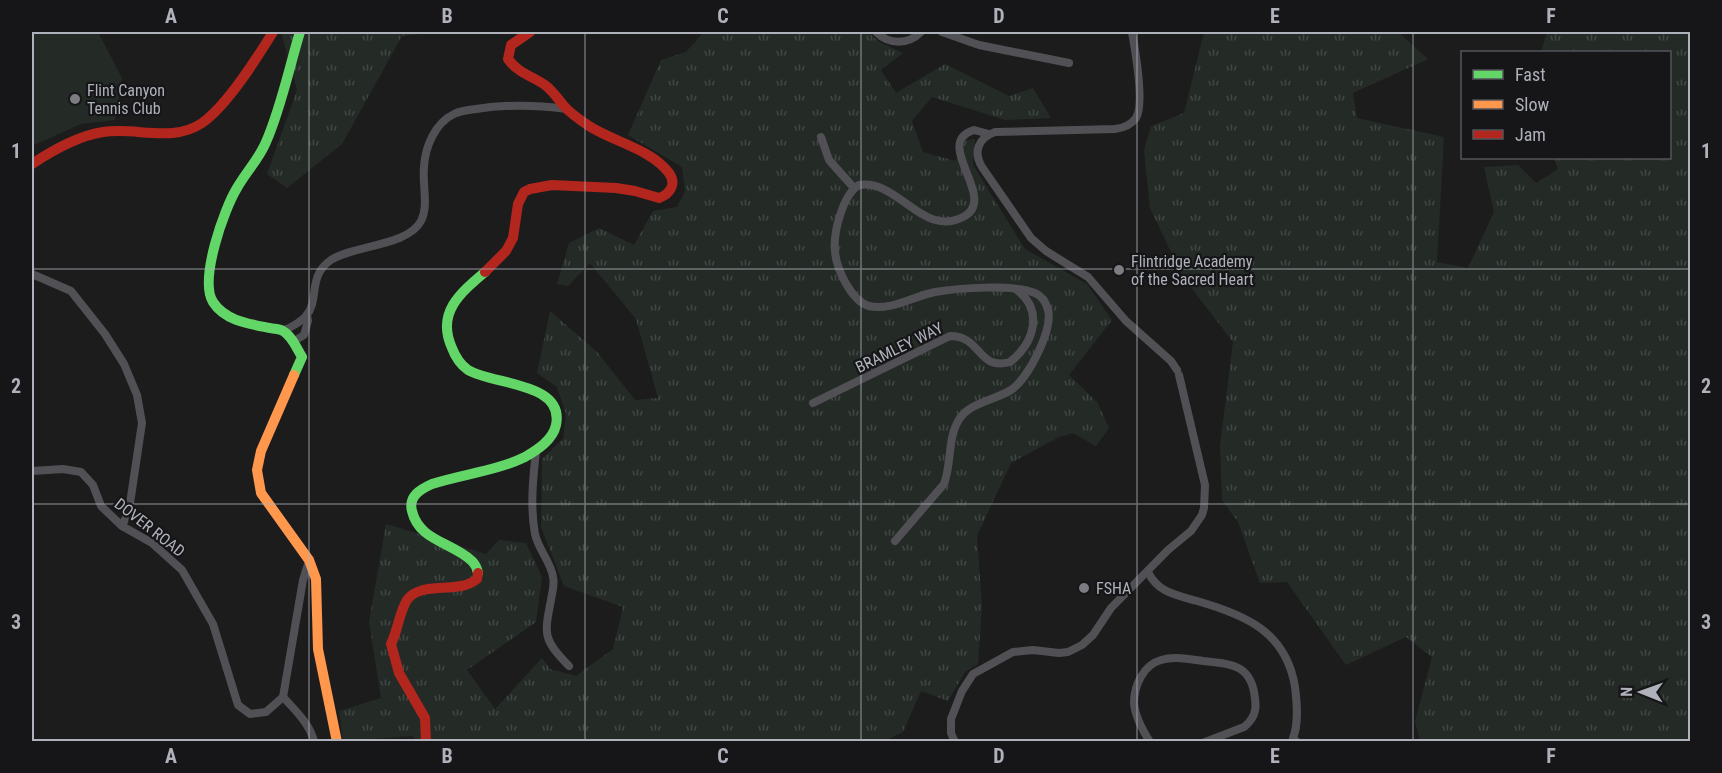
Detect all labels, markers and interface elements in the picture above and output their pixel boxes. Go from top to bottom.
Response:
text: A [165,4,177,28]
text: B [441,4,453,28]
text: C [717,4,729,28]
text: D [993,4,1005,28]
text: E [1270,4,1280,28]
text: F [1546,4,1556,28]
legend [1461,51,1671,159]
text: Fast [1515,64,1546,85]
place label: Flint Canyon Tennis Club [87,81,165,118]
marker: Flint Canyon Tennis Club [68,92,82,106]
text: Slow [1515,94,1550,115]
text: Jam [1515,124,1546,145]
text: 1 [11,139,21,163]
text: 1 [1701,139,1711,163]
place label: Flintridge Academy of the Sacred Heart [1131,252,1254,289]
marker: Flintridge Academy of the Sacred Heart [1112,263,1126,277]
street label: BRAMLEY WAY [852,318,947,377]
text: 2 [11,374,21,398]
text: 2 [1701,374,1711,398]
street label: DOVER ROAD [111,494,189,561]
place label: FSHA [1096,579,1131,598]
marker: FSHA [1077,581,1091,595]
text: 3 [11,610,21,634]
text: 3 [1701,610,1711,634]
north arrow [1611,662,1671,722]
text: N [1617,687,1636,697]
text: A [165,744,177,768]
text: B [441,744,453,768]
text: C [717,744,729,768]
text: D [993,744,1005,768]
text: E [1270,744,1280,768]
text: F [1546,744,1556,768]

